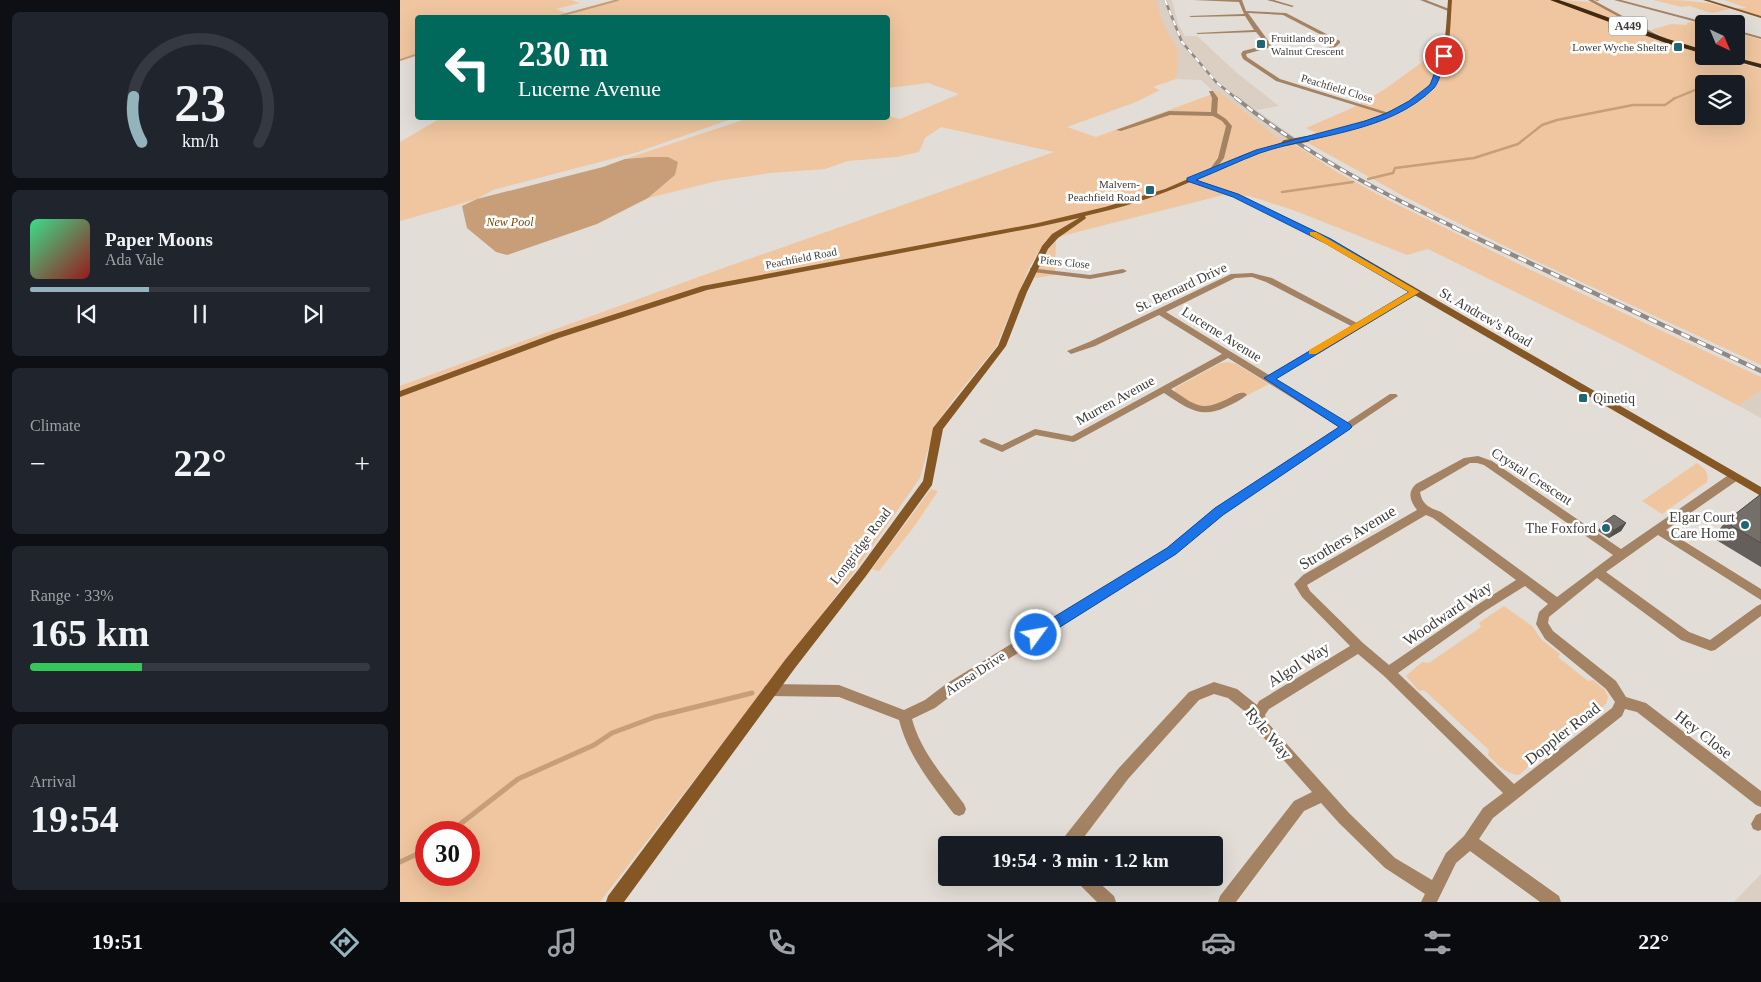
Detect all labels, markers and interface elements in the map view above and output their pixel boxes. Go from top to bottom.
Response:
north arrow [1695,15,1745,65]
map controls [1695,15,1745,125]
road number: A449 [1609,16,1647,36]
place label: Fruitlands opp Walnut Crescent [1271,32,1344,57]
icon: left [435,35,500,100]
text: 230 m [518,35,608,74]
pin [1423,35,1465,77]
marker: Fruitlands opp Walnut Crescent [1255,38,1267,50]
place label: Lower Wyche Shelter [1572,41,1668,53]
marker: Lower Wyche Shelter [1672,41,1684,53]
icon: arrive [1430,42,1458,70]
street label: Peachfield Close [1300,71,1374,105]
text: 23 [174,75,226,132]
button: layers [1695,75,1745,125]
text: Lucerne Avenue [518,76,661,101]
text: km/h [182,131,218,151]
place label: Malvern- Peachfield Road [1068,178,1140,203]
marker: Malvern- Peachfield Road [1144,184,1156,196]
water label: New Pool [486,215,534,229]
text: Paper Moons [105,229,213,250]
street label: Peachfield Road [764,245,838,271]
text: Ada Vale [105,251,164,268]
street label: Piers Close [1040,253,1091,271]
street label: St. Bernard Drive [1133,260,1229,315]
street label: St. Andrew's Road [1437,285,1535,350]
icon: previous [73,300,101,328]
icon: pause [186,300,214,328]
icon: next [299,300,327,328]
street label: Lucerne Avenue [1179,304,1264,365]
street label: Murren Avenue [1073,373,1157,428]
place label: Qinetiq [1593,391,1635,406]
marker: Qinetiq [1577,392,1589,404]
text: Climate [30,417,81,434]
text: 22° [173,442,227,484]
street label: Crystal Crescent [1489,445,1575,508]
text: − [30,448,46,479]
text: + [354,448,370,479]
street label: Strothers Avenue [1296,502,1399,573]
street label: Longridge Road [827,505,894,587]
place label: Elgar Court Care Home [1669,510,1735,541]
marker: Elgar Court Care Home [1739,519,1751,531]
place label: The Foxford [1526,521,1596,536]
marker: The Foxford [1600,522,1612,534]
street label: Woodward Way [1400,578,1495,650]
text: Range · 33% [30,587,114,604]
position arrow [1009,608,1061,660]
text: 165 km [30,612,149,654]
street label: Algol Way [1264,639,1333,691]
street label: Arosa Drive [942,648,1008,698]
street label: Doppler Road [1522,699,1604,769]
street label: Ryle Way [1241,704,1295,763]
street label: Hey Close [1671,707,1735,763]
text: Arrival [30,773,76,790]
text: 19:54 [30,798,119,840]
speed limit sign: 30 [415,821,480,886]
text: 19:54 · 3 min · 1.2 km [992,850,1169,871]
icon: directions [327,925,362,960]
icon: music [545,925,580,960]
icon: phone [764,925,799,960]
icon: climate [983,925,1018,960]
icon: car [1201,925,1236,960]
icon: filters [1420,925,1455,960]
text: 19:51 [92,929,143,954]
text: 22° [1638,929,1669,954]

